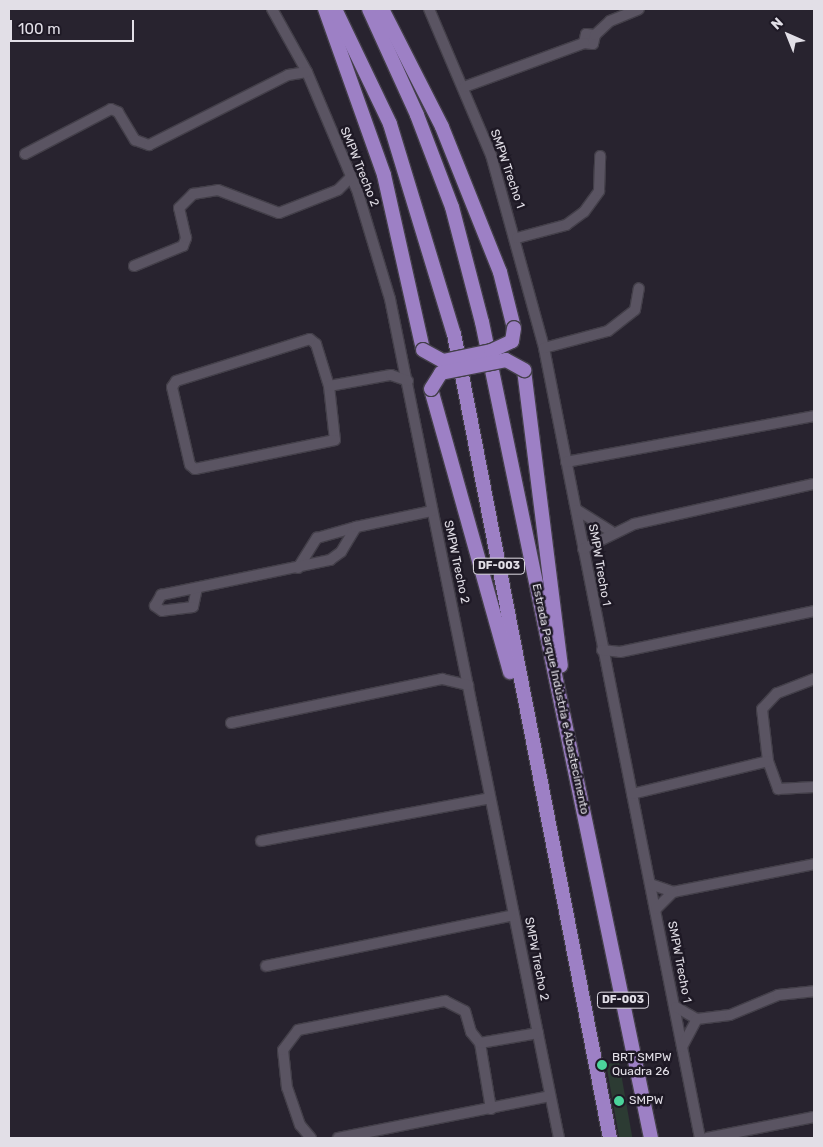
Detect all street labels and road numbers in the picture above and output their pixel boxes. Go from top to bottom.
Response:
street label: SMPW Trecho 2 [336,125,382,209]
street label: SMPW Trecho 1 [487,127,527,211]
street label: SMPW Trecho 2 [440,519,472,605]
street label: SMPW Trecho 1 [585,523,613,607]
road number: DF-003 [473,558,525,574]
street label: Estrada Parque Indústria e Abastecimento [528,582,592,816]
street label: SMPW Trecho 2 [521,916,551,1002]
street label: SMPW Trecho 1 [664,920,694,1004]
road number: DF-003 [597,992,649,1008]

